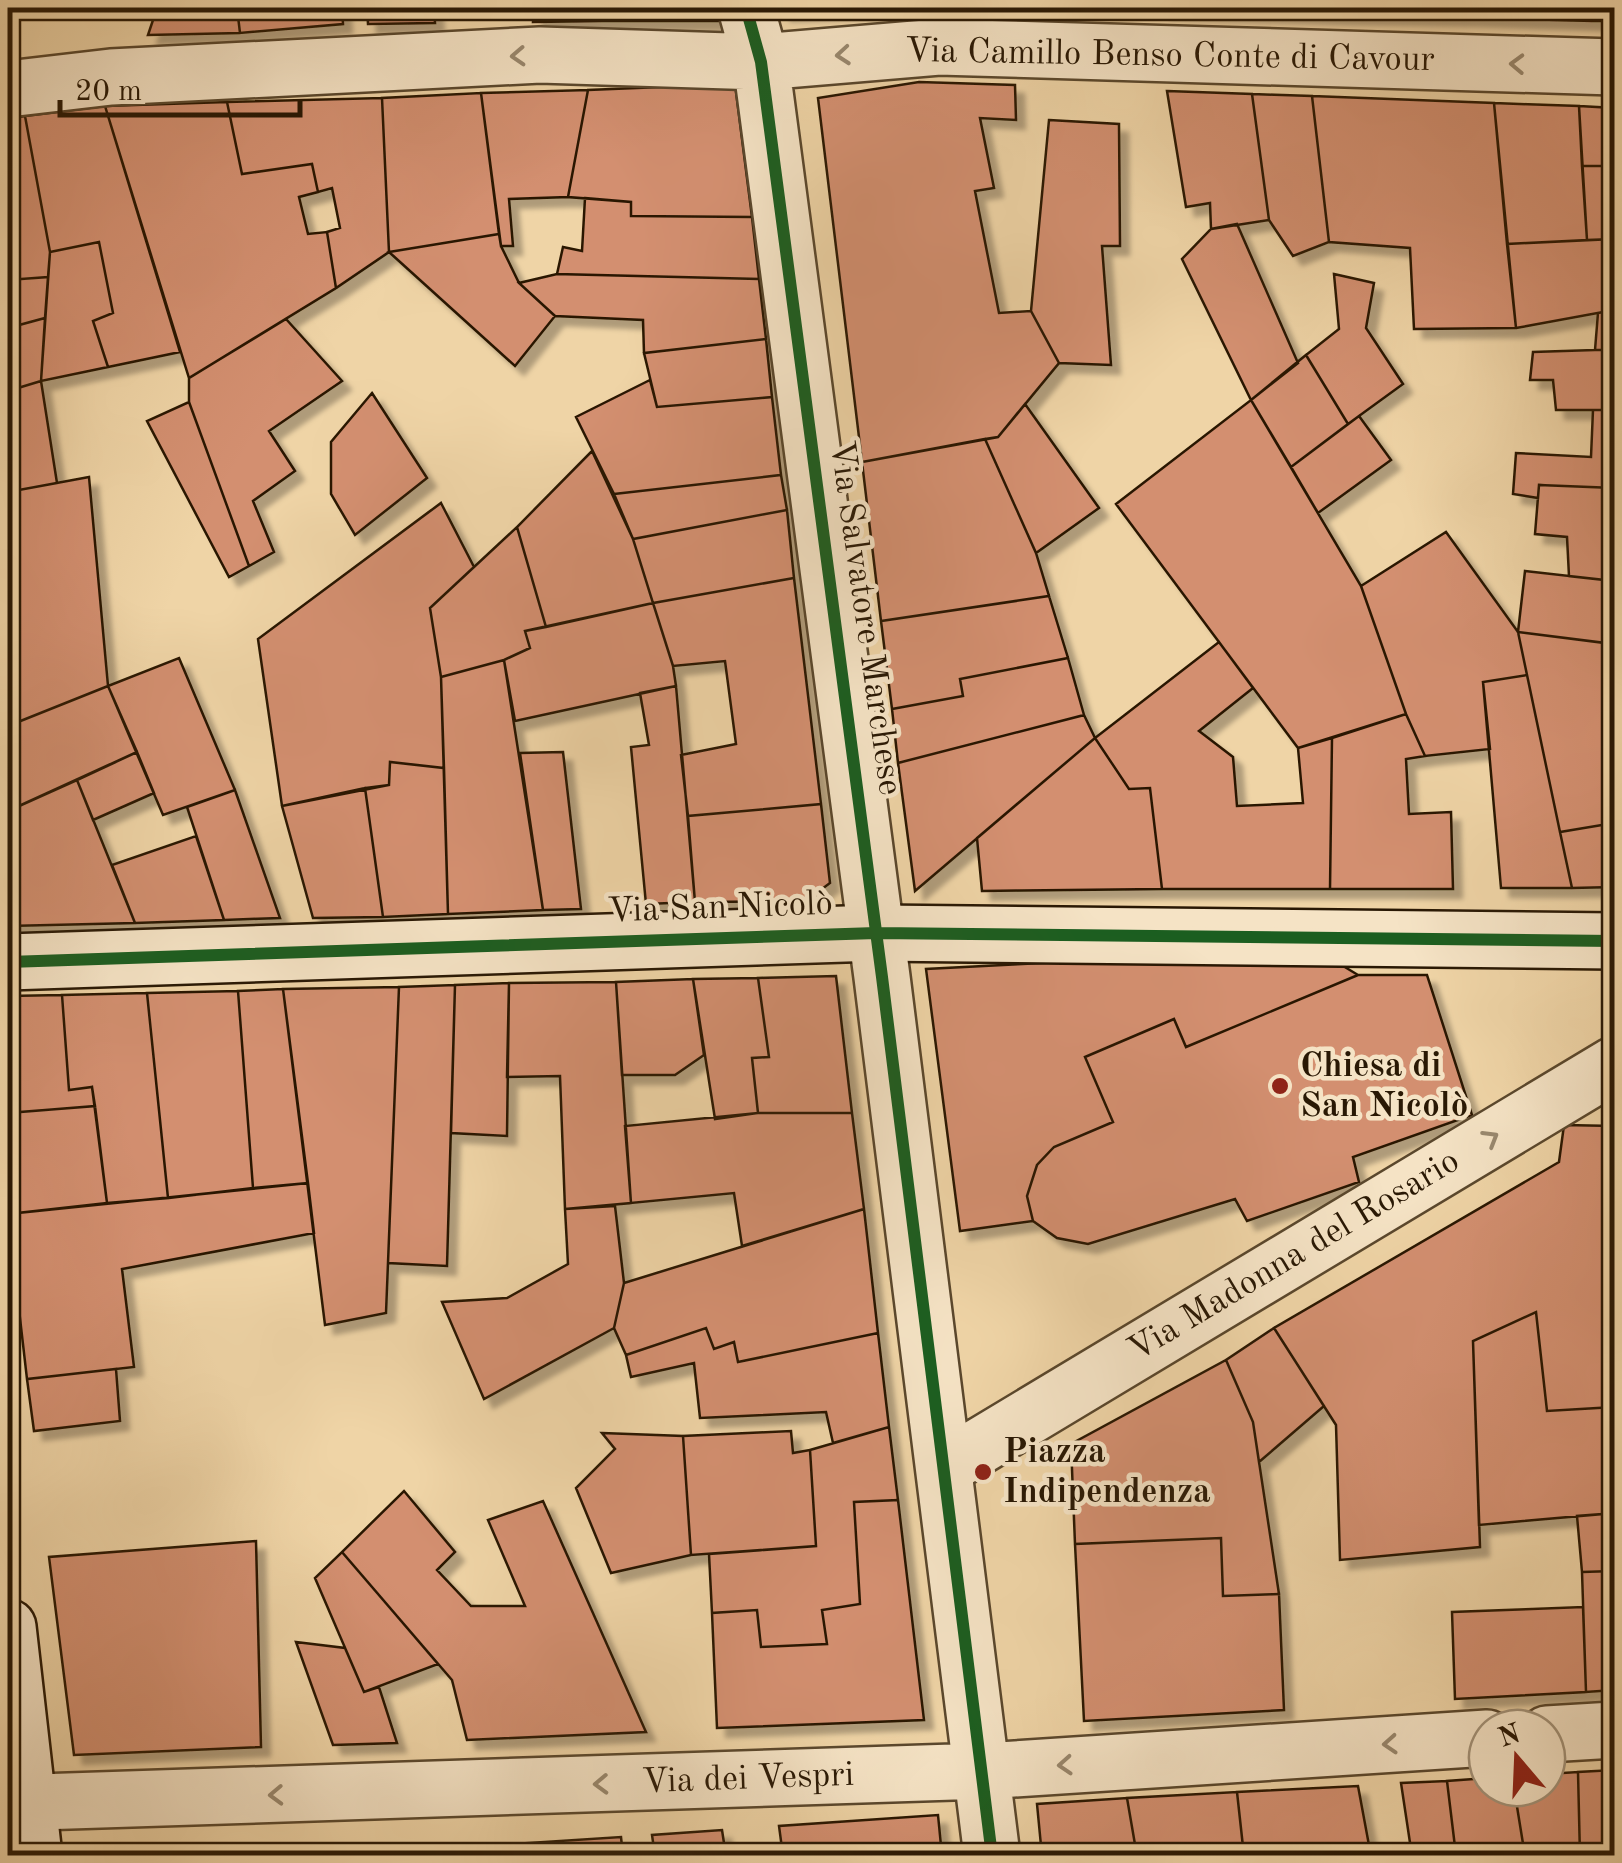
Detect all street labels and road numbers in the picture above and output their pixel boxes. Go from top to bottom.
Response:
street label: Via Camillo Benso Conte di Cavour [905,34,1435,78]
street label: Via Salvatore Marchese [823,438,907,798]
street label: Via San Nicolò [607,887,833,929]
street label: Via Madonna del Rosario [1123,1143,1465,1369]
street label: Via dei Vespri [641,1758,855,1800]

